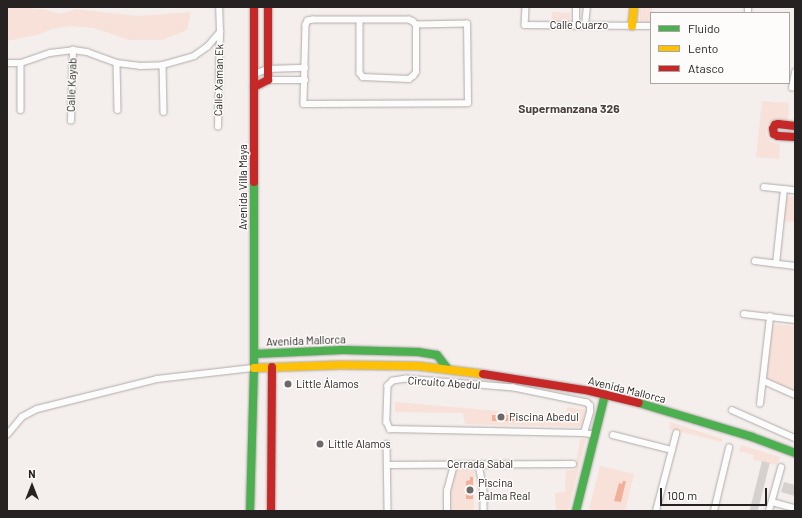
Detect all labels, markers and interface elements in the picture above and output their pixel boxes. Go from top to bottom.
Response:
legend [650,12,790,84]
street label: Calle Cuarzo [550,18,608,32]
text: Fluido [688,21,720,35]
text: Lento [688,41,718,55]
street label: Calle Xaman Ek [212,44,226,116]
street label: Calle Kayab [64,58,80,112]
text: Atasco [688,61,724,75]
district label: Supermanzana 326 [518,102,620,116]
street label: Avenida Villa Maya [236,144,250,230]
street label: Avenida Mallorca [266,333,346,349]
street label: Circuito Abedul [407,374,481,392]
street label: Avenida Mallorca [587,374,667,406]
place label: Little Álamos [296,377,359,391]
marker: Little Álamos [283,379,293,389]
place label: Piscina Abedul [509,410,579,424]
marker: Piscina Abedul [496,412,506,422]
place label: Little Alamos [328,437,391,451]
marker: Little Alamos [315,439,325,449]
street label: Cerrada Sabal [447,457,513,471]
north arrow [12,466,52,506]
text: N [28,467,36,480]
place label: Piscina Palma Real [478,477,530,503]
scale bar [662,480,769,506]
marker: Piscina Palma Real [465,485,475,495]
text: 100 m [667,488,697,502]

